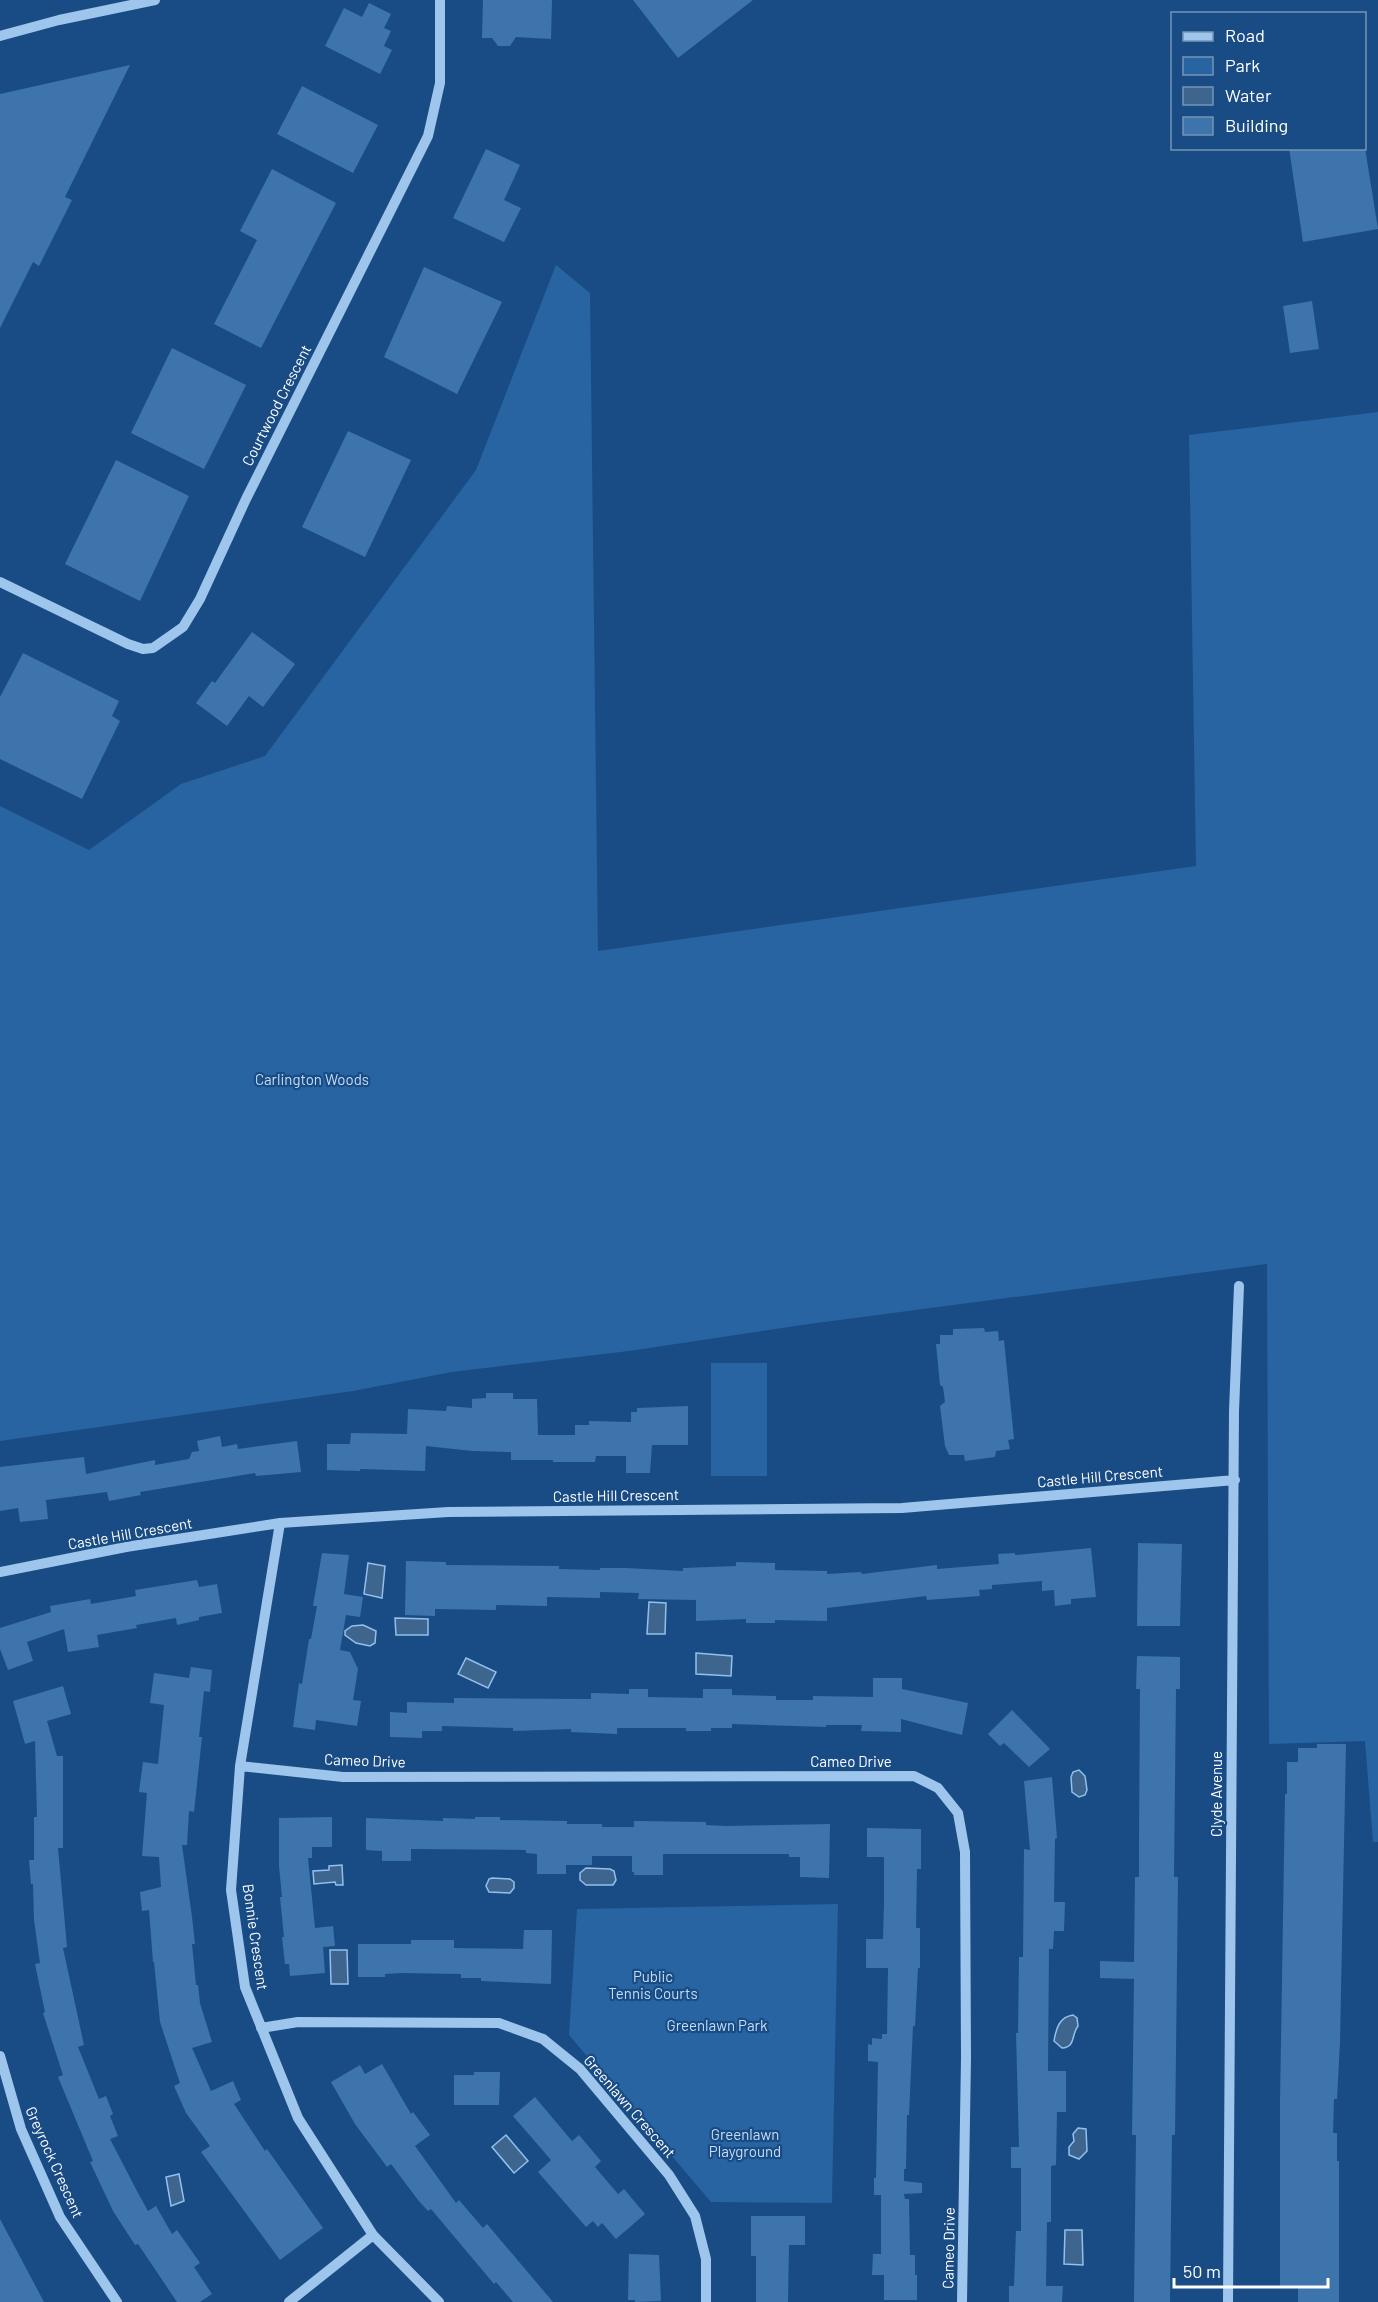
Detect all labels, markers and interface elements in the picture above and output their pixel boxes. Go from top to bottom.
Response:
legend [1171,12,1366,150]
text: Road [1225,24,1265,46]
text: Park [1225,54,1260,76]
text: Water [1225,84,1272,106]
text: Building [1225,114,1288,136]
street label: Courtwood Crescent [238,341,314,469]
park label: Carlington Woods [255,1070,369,1088]
street label: Castle Hill Crescent [1036,1462,1164,1490]
street label: Castle Hill Crescent [553,1485,679,1505]
street label: Castle Hill Crescent [66,1513,194,1553]
street label: Cameo Drive [324,1750,406,1770]
street label: Clyde Avenue [1207,1751,1225,1837]
street label: Cameo Drive [810,1752,892,1770]
street label: Bonnie Crescent [240,1883,272,1991]
park label: Public Tennis Courts [608,1967,698,2002]
park label: Greenlawn Park [666,2016,768,2034]
street label: Greenlawn Crescent [580,2051,680,2161]
street label: Greyrock Crescent [22,2104,88,2220]
park label: Greenlawn Playground [709,2125,781,2160]
street label: Cameo Drive [938,2207,958,2289]
scale bar [1174,2251,1328,2289]
text: 50 m [1183,2260,1221,2282]

